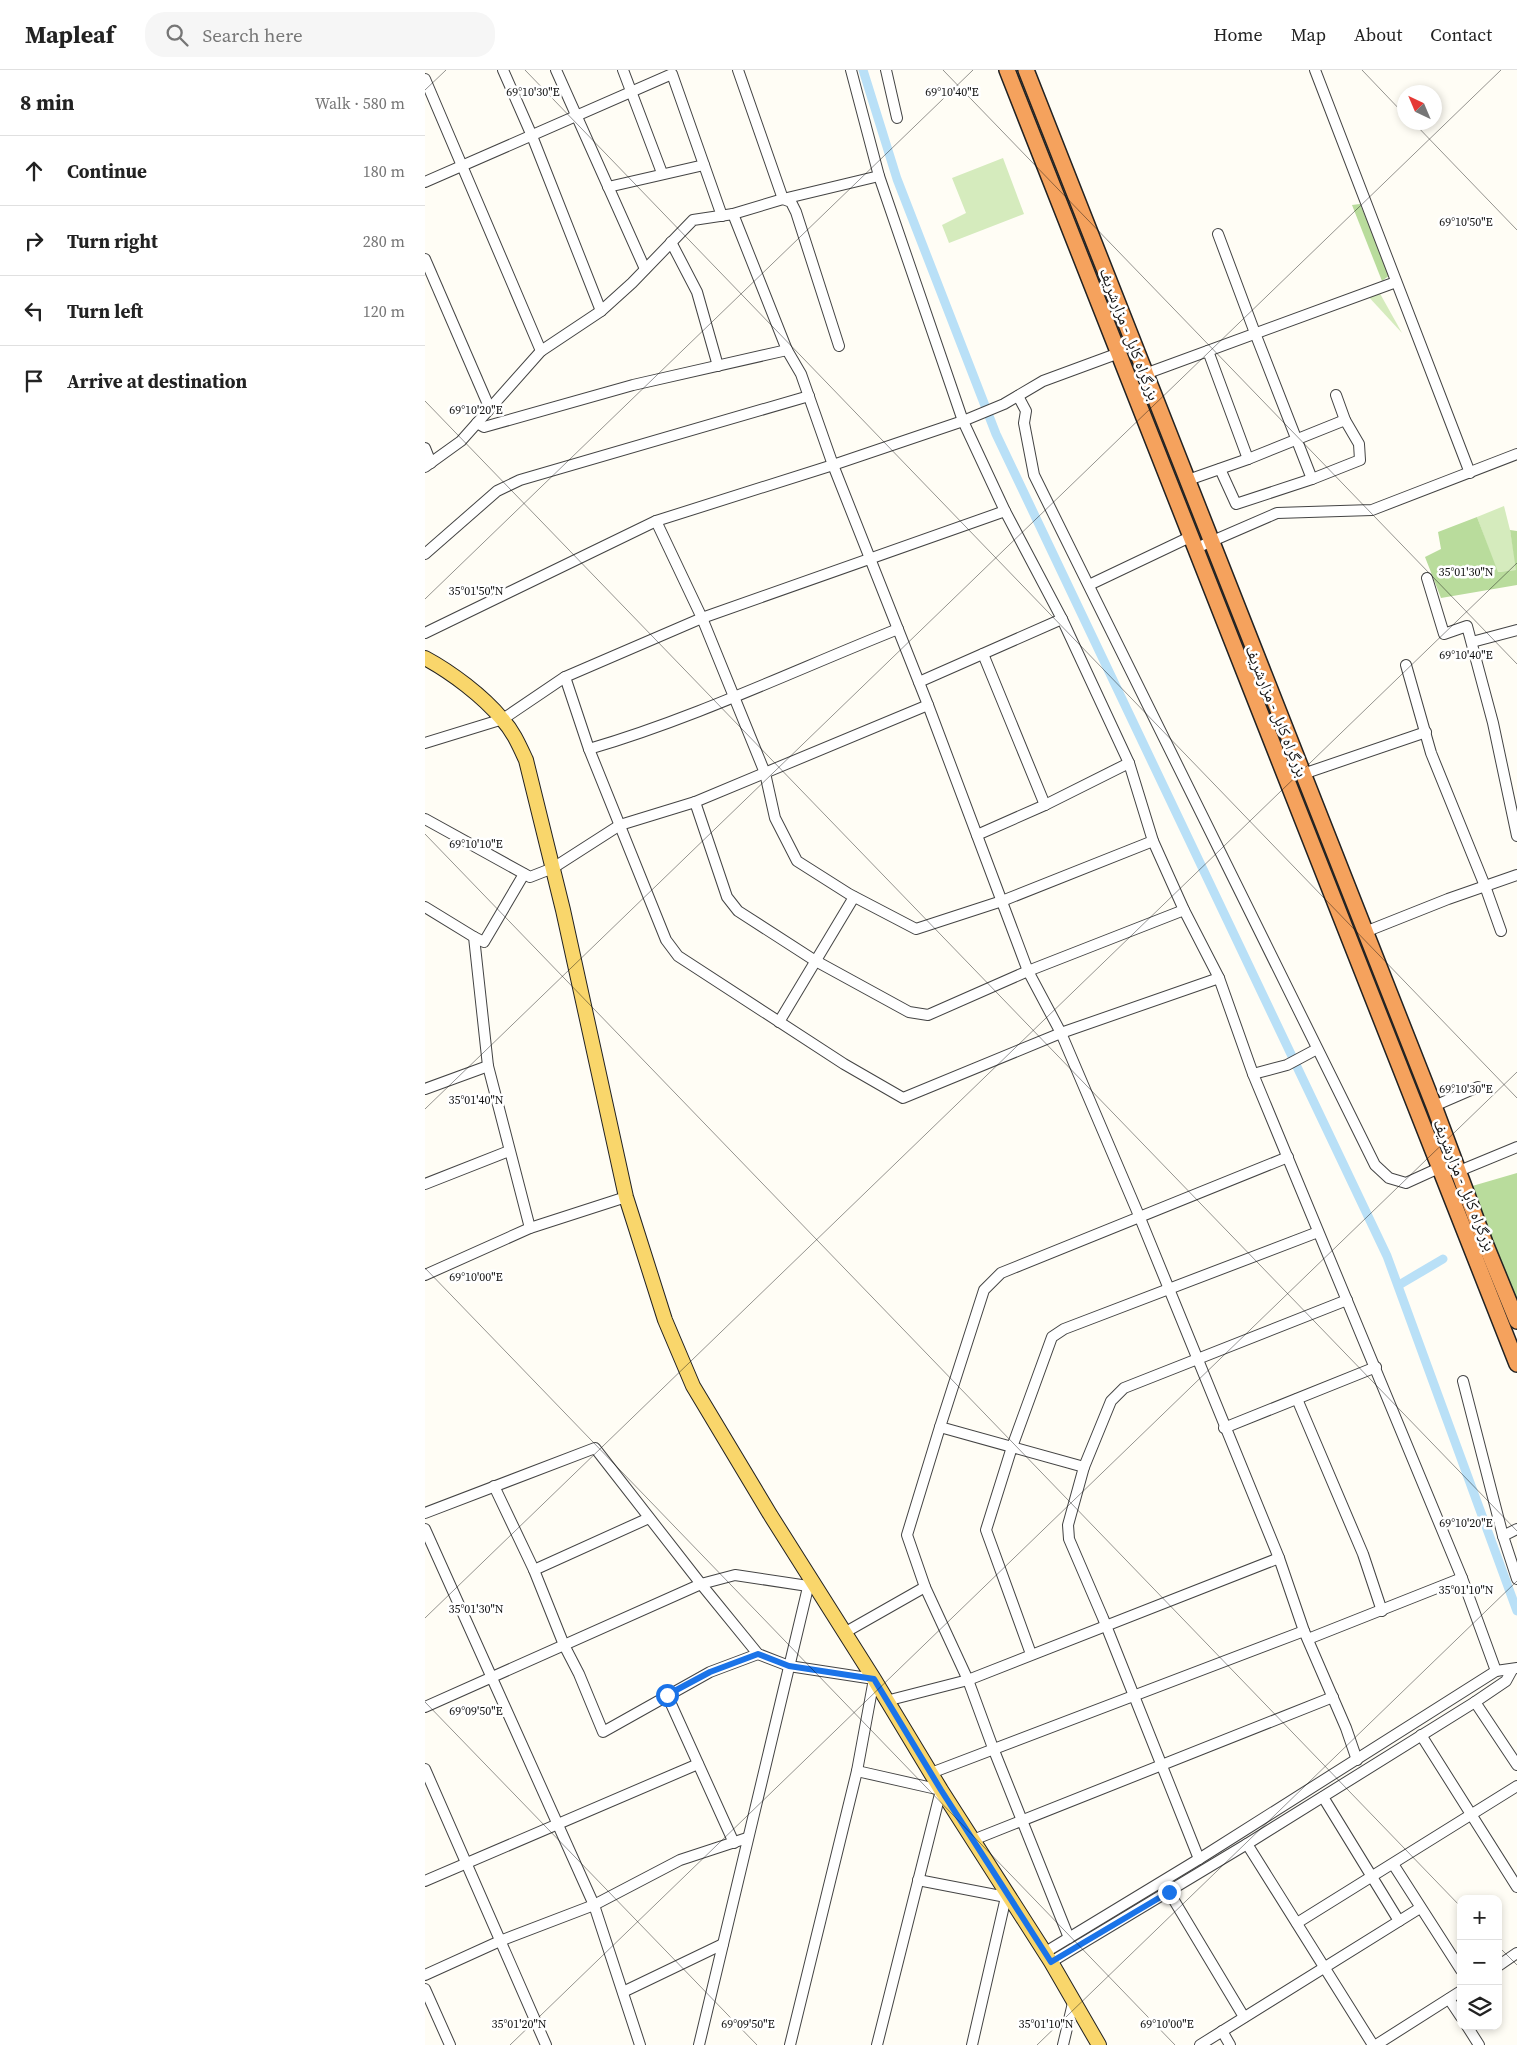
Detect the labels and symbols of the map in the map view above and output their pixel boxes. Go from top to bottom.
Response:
text: 69°10'30"E [506,84,560,100]
text: 69°10'40"E [925,84,979,100]
north arrow [1397,85,1442,130]
text: 69°10'50"E [1439,214,1493,230]
street label: بزرگراه کابل - مزارشریف [1095,264,1165,404]
text: 69°10'20"E [449,402,503,418]
text: 35°01'30"N [1438,564,1494,580]
text: 35°01'50"N [448,583,504,599]
street label: بزرگراه کابل - مزارشریف [1240,642,1314,780]
text: 69°10'40"E [1439,647,1493,663]
text: 69°10'10"E [449,836,503,852]
text: 69°10'30"E [1439,1081,1493,1097]
text: 35°01'40"N [448,1092,504,1108]
street label: بزرگراه کابل - مزارشریف [1428,1116,1502,1254]
text: 69°10'00"E [449,1269,503,1285]
text: 69°10'20"E [1439,1515,1493,1531]
text: 35°01'10"N [1438,1582,1494,1598]
text: 35°01'30"N [448,1601,504,1617]
route start [656,1684,679,1707]
text: 69°09'50"E [449,1703,503,1719]
route end [1158,1881,1181,1904]
text: 35°01'20"N [491,2016,547,2032]
text: 69°09'50"E [721,2016,775,2032]
text: 35°01'10"N [1018,2016,1074,2032]
text: 69°10'00"E [1140,2016,1194,2032]

